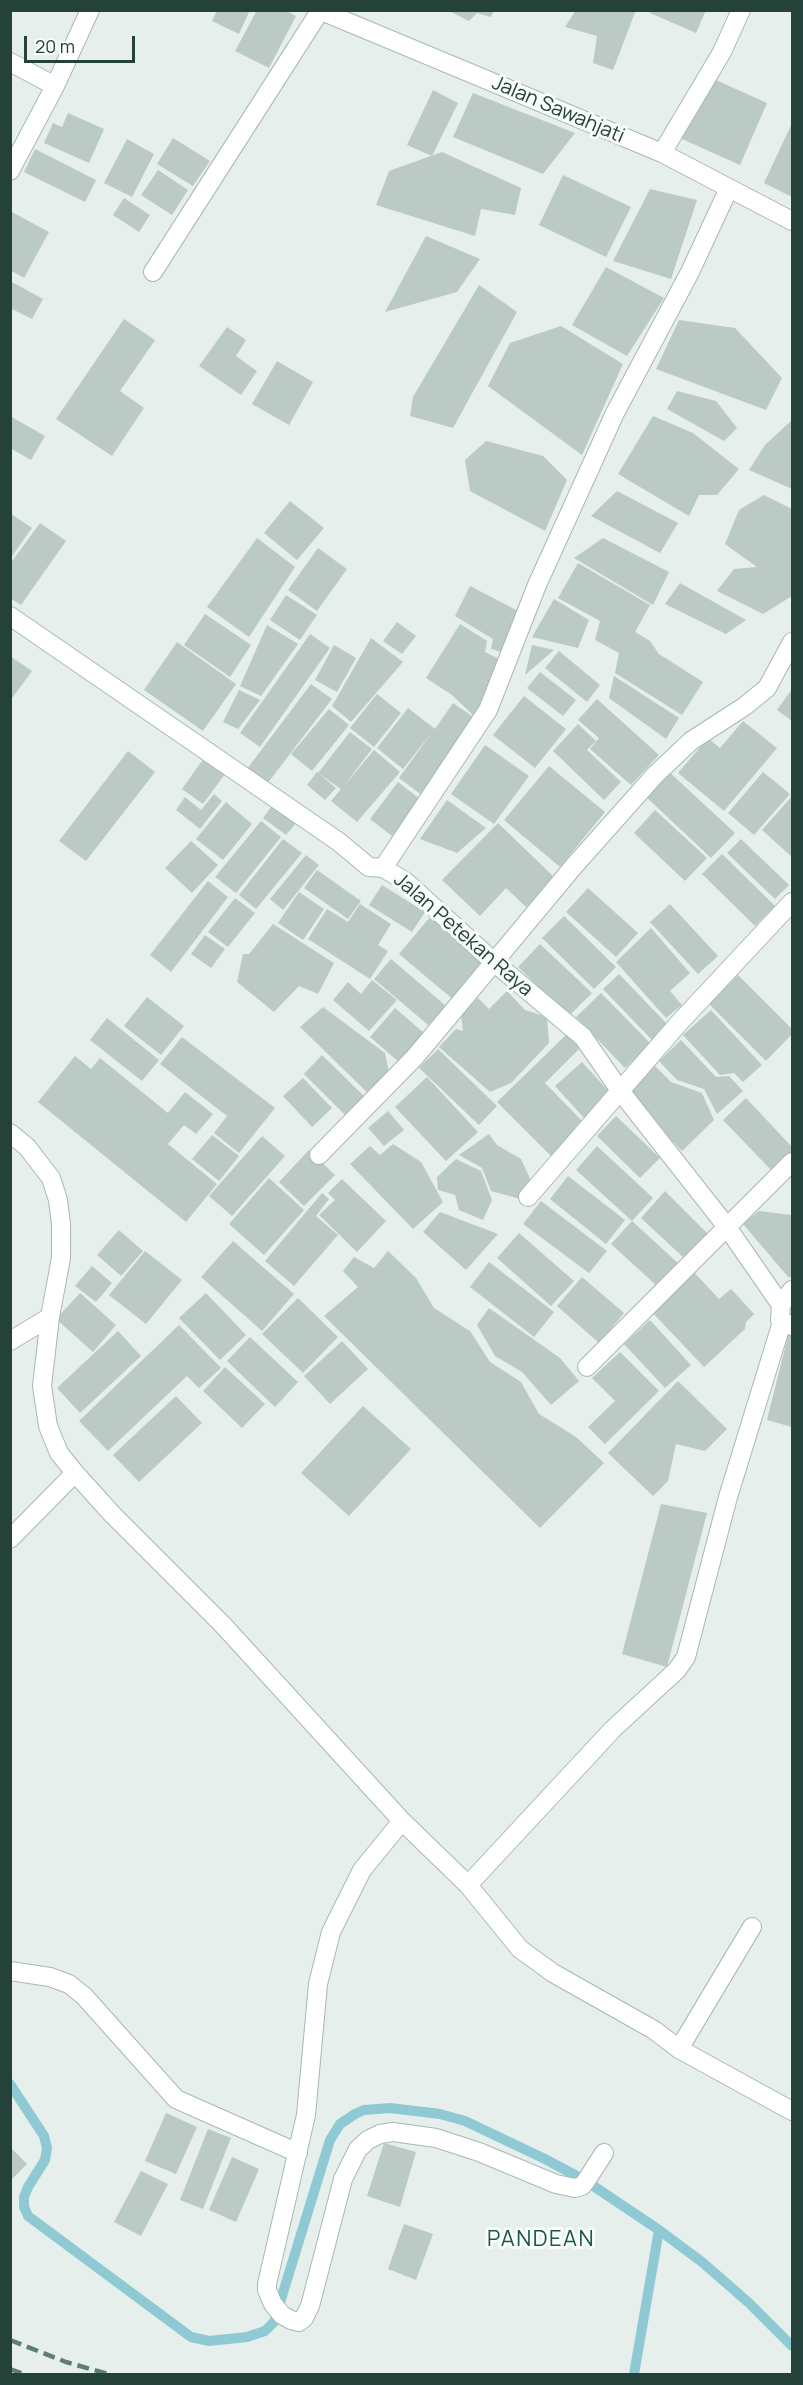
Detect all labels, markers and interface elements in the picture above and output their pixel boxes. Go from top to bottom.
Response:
scale bar [27,24,138,62]
text: 20 m [35,34,75,58]
street label: Jalan Sawahjati [488,71,628,149]
street label: Jalan Petekan Raya [389,868,537,1002]
district label: PANDEAN [487,2227,595,2253]

